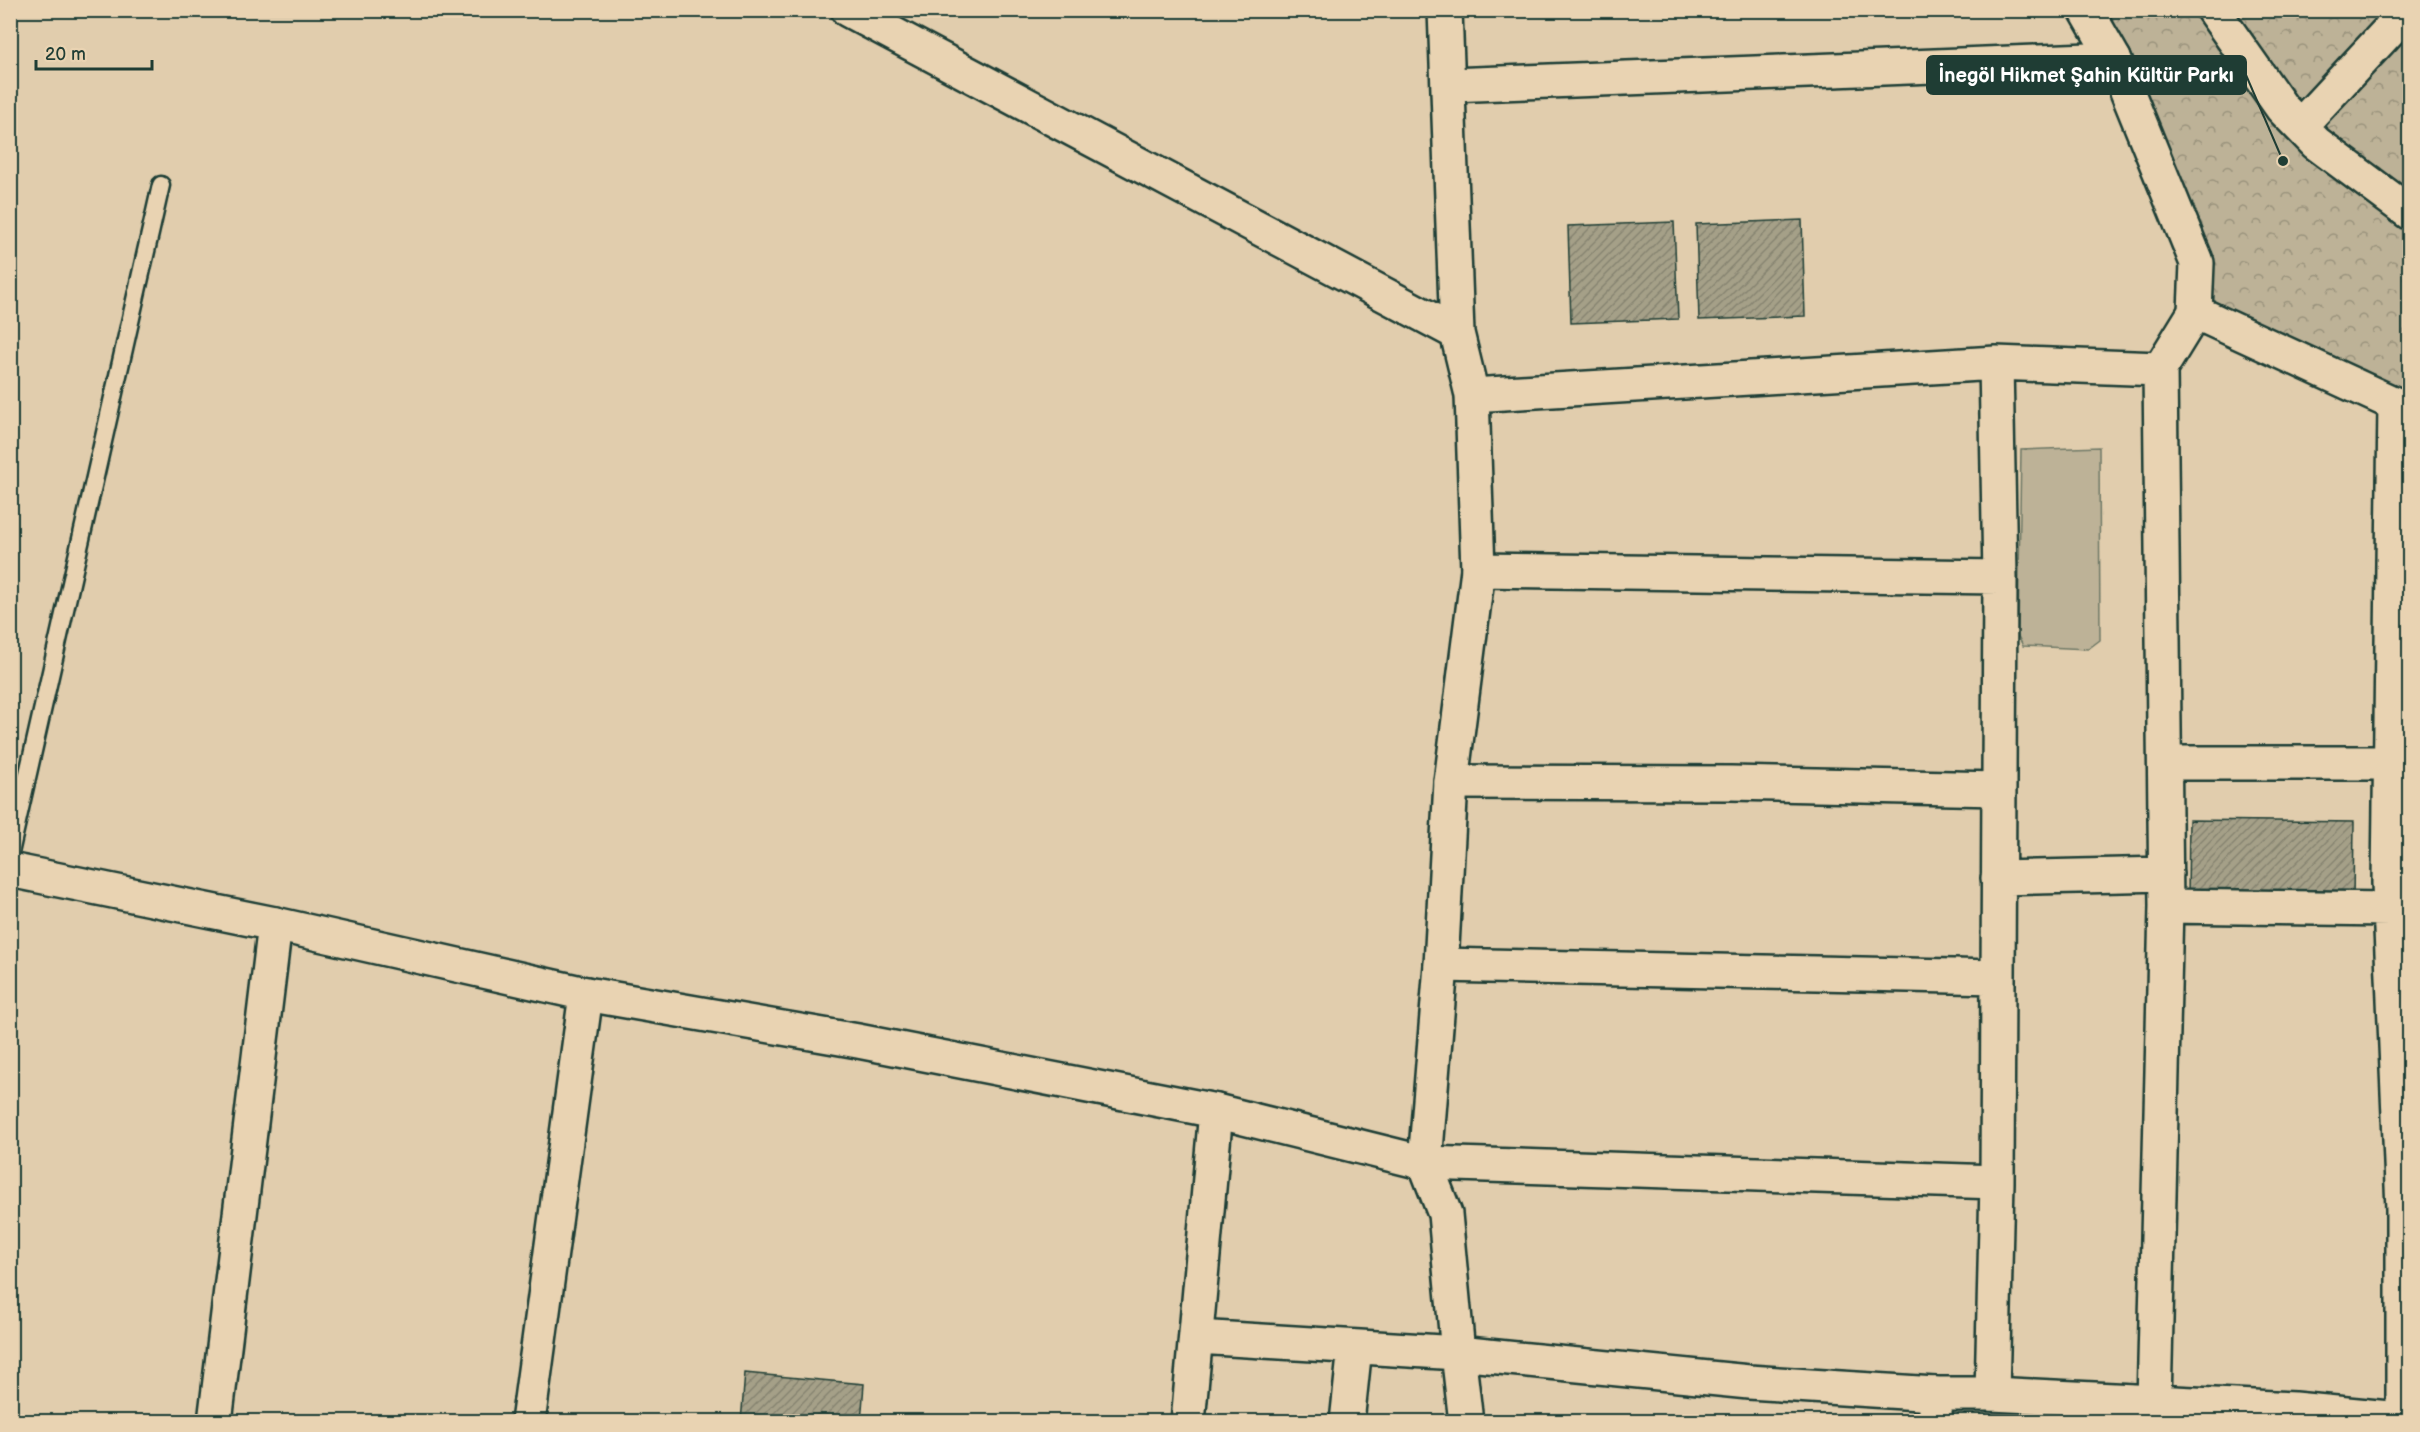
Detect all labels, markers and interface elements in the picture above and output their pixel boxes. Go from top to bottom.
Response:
scale bar [36,33,152,71]
text: 20 m [45,44,86,65]
callout: İnegöl Hikmet Şahin Kültür Parkı [1927,56,2246,94]
text: İnegöl Hikmet Şahin Kültür Parkı [1938,62,2234,88]

